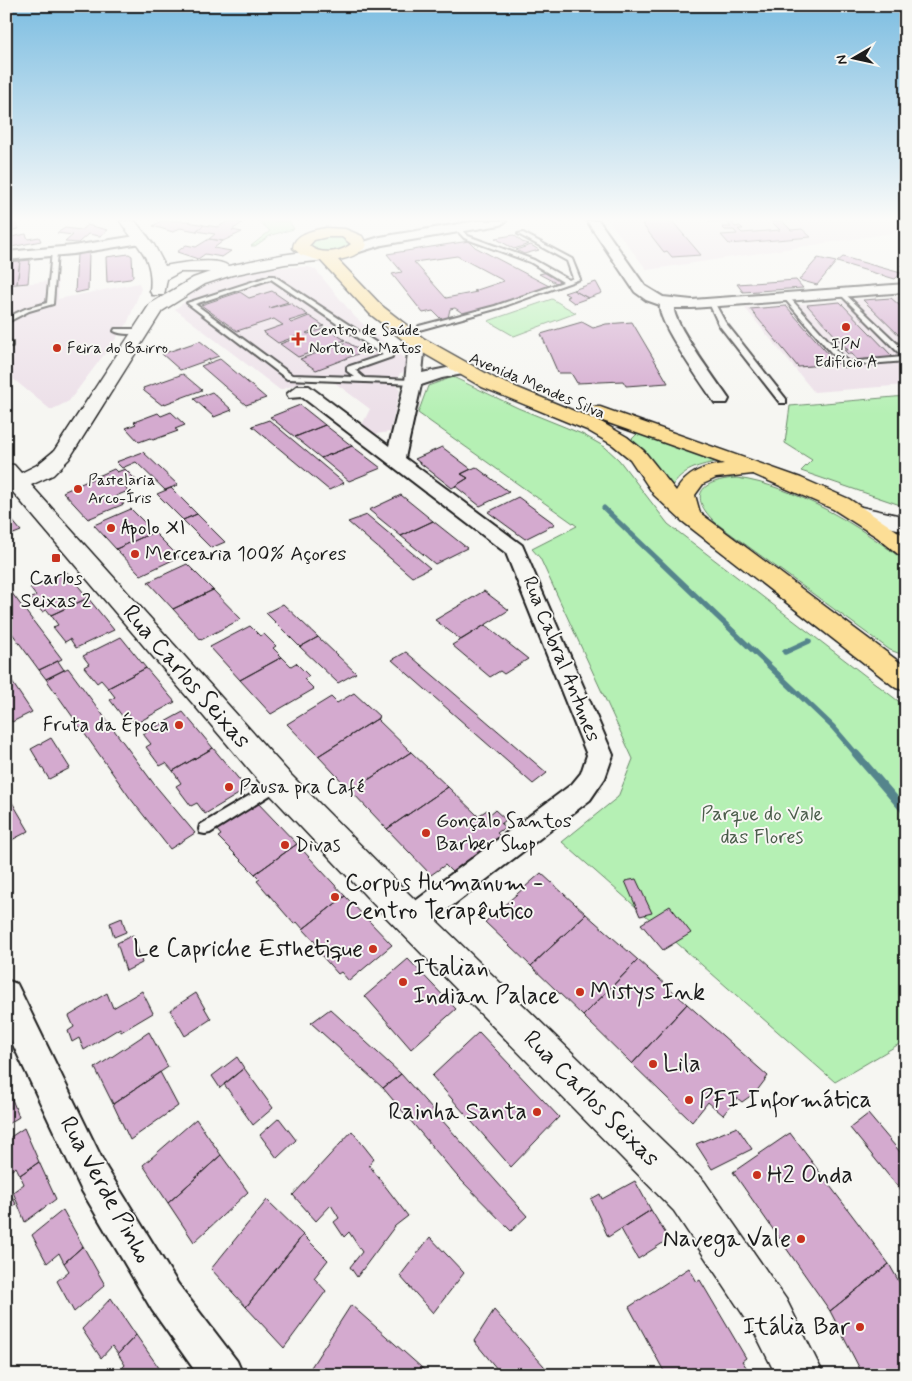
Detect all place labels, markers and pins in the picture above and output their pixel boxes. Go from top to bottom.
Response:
place label: Centro de Saúde Norton de Matos [309,320,421,359]
marker: IPN Edifício A [840,321,852,333]
marker: Centro de Saúde Norton de Matos [291,332,305,346]
place label: IPN Edifício A [814,334,878,373]
place label: Feira do Bairro [67,338,168,359]
marker: Feira do Bairro [51,342,63,354]
place label: Pastelaria Arco-Íris [88,470,155,509]
marker: Pastelaria Arco-Íris [72,483,84,495]
place label: Apolo XI [121,515,185,543]
marker: Apolo XI [105,522,117,534]
place label: Mercearia 100% Açores [145,541,346,568]
marker: Mercearia 100% Açores [129,548,141,560]
marker: Carlos Seixas 2 [50,552,62,564]
place label: Carlos Seixas 2 [21,565,92,615]
place label: Fruta da Época [43,712,169,739]
marker: Fruta da Época [173,719,185,731]
place label: Pausa pra Café [239,774,364,801]
marker: Pausa pra Café [223,781,235,793]
place label: Gonçalo Santos Barber Shop [436,808,572,858]
marker: Gonçalo Santos Barber Shop [420,827,432,839]
place label: Divas [295,832,341,859]
marker: Divas [279,839,291,851]
place label: Corpus Humanum - Centro Terapêutico [345,868,543,927]
marker: Corpus Humanum - Centro Terapêutico [329,891,341,903]
place label: Le Capriche Esthetique [133,934,363,965]
marker: Le Capriche Esthetique [367,943,379,955]
place label: Italian Indian Palace [413,953,559,1012]
marker: Italian Indian Palace [397,976,409,988]
place label: Mistys Ink [590,977,705,1008]
marker: Mistys Ink [574,986,586,998]
place label: Lila [663,1049,701,1080]
marker: Lila [647,1058,659,1070]
place label: PFI Informática [699,1085,872,1118]
marker: PFI Informática [683,1094,695,1106]
place label: Rainha Santa [388,1097,527,1128]
marker: Rainha Santa [531,1106,543,1118]
place label: H2 Onda [767,1160,853,1191]
marker: H2 Onda [751,1169,763,1181]
place label: Navega Vale [663,1224,791,1257]
marker: Navega Vale [795,1233,807,1245]
place label: Itália Bar [743,1312,850,1343]
marker: Itália Bar [854,1321,866,1333]

